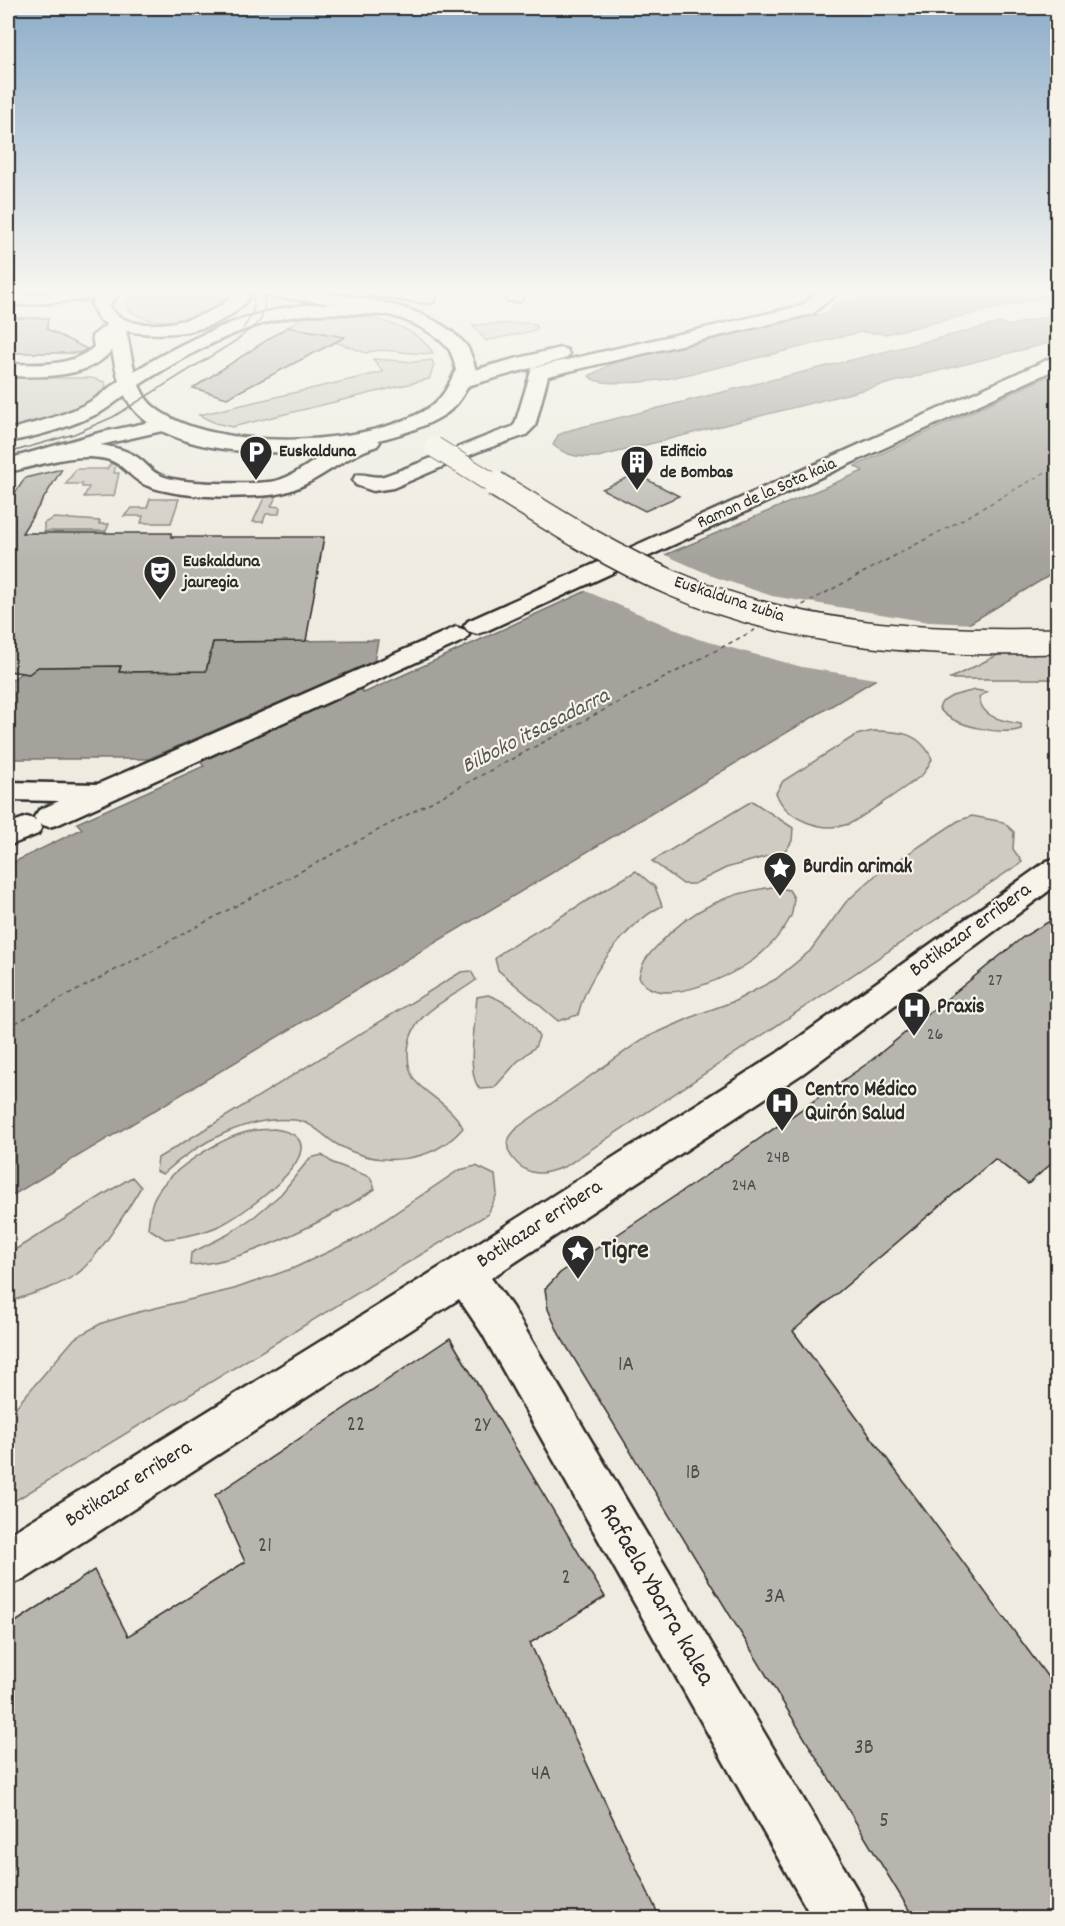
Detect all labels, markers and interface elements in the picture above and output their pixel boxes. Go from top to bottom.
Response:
parking icon: Euskalduna [238,434,274,481]
place label: Euskalduna [279,440,356,465]
place label: Edificio de Bombas [660,440,734,486]
building icon: Edificio de Bombas [619,444,655,491]
street label: Ramon de la Sota kaia [693,452,841,536]
place label: Euskalduna jauregia [181,550,260,596]
theatre icon: Euskalduna jauregia [142,554,178,601]
street label: Euskalduna zubia [671,570,788,630]
water label: Bilboko itsasadarra [457,681,616,782]
place icon: Burdin arimak [762,850,798,897]
place label: Burdin arimak [803,853,913,883]
street label: Botikazar erribera [904,876,1039,986]
house number: 27 [988,969,1002,994]
hospital icon: Praxis [896,990,932,1037]
place label: Praxis [937,993,985,1023]
house number: 26 [927,1023,943,1048]
place label: Centro Médico Quirón Salud [805,1076,917,1130]
hospital icon: Centro Médico Quirón Salud [764,1085,800,1132]
house number: 24B [766,1146,790,1171]
street label: Botikazar erribera [471,1172,610,1277]
house number: 24A [731,1174,757,1199]
place icon: Tigre [560,1233,596,1280]
place label: Tigre [601,1233,649,1270]
house number: 1A [618,1351,634,1381]
house number: 22 [347,1411,365,1441]
house number: 2Y [474,1412,492,1442]
street label: Botikazar erribera [60,1433,199,1536]
house number: 1B [686,1459,700,1489]
street label: Rafaela Ybarra kalea [589,1497,724,1694]
house number: 21 [258,1532,272,1562]
house number: 2 [561,1564,571,1594]
house number: 3A [765,1583,785,1613]
house number: 3B [854,1734,874,1764]
house number: 4A [531,1760,551,1790]
house number: 5 [879,1807,889,1837]

